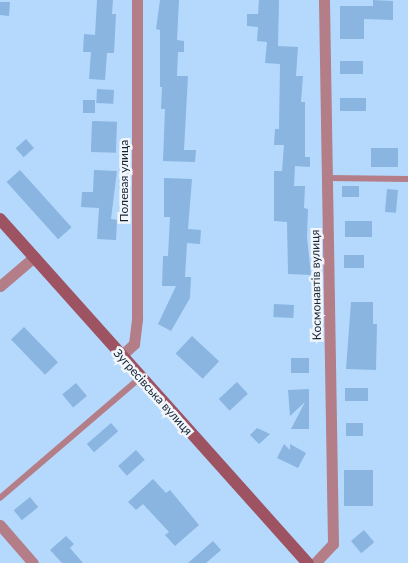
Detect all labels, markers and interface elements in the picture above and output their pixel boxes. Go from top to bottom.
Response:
street label: Полевая улица [117,140,131,222]
street label: Космонавтів вулиця [308,230,324,340]
street label: Зугресівська вулиця [111,346,195,438]

